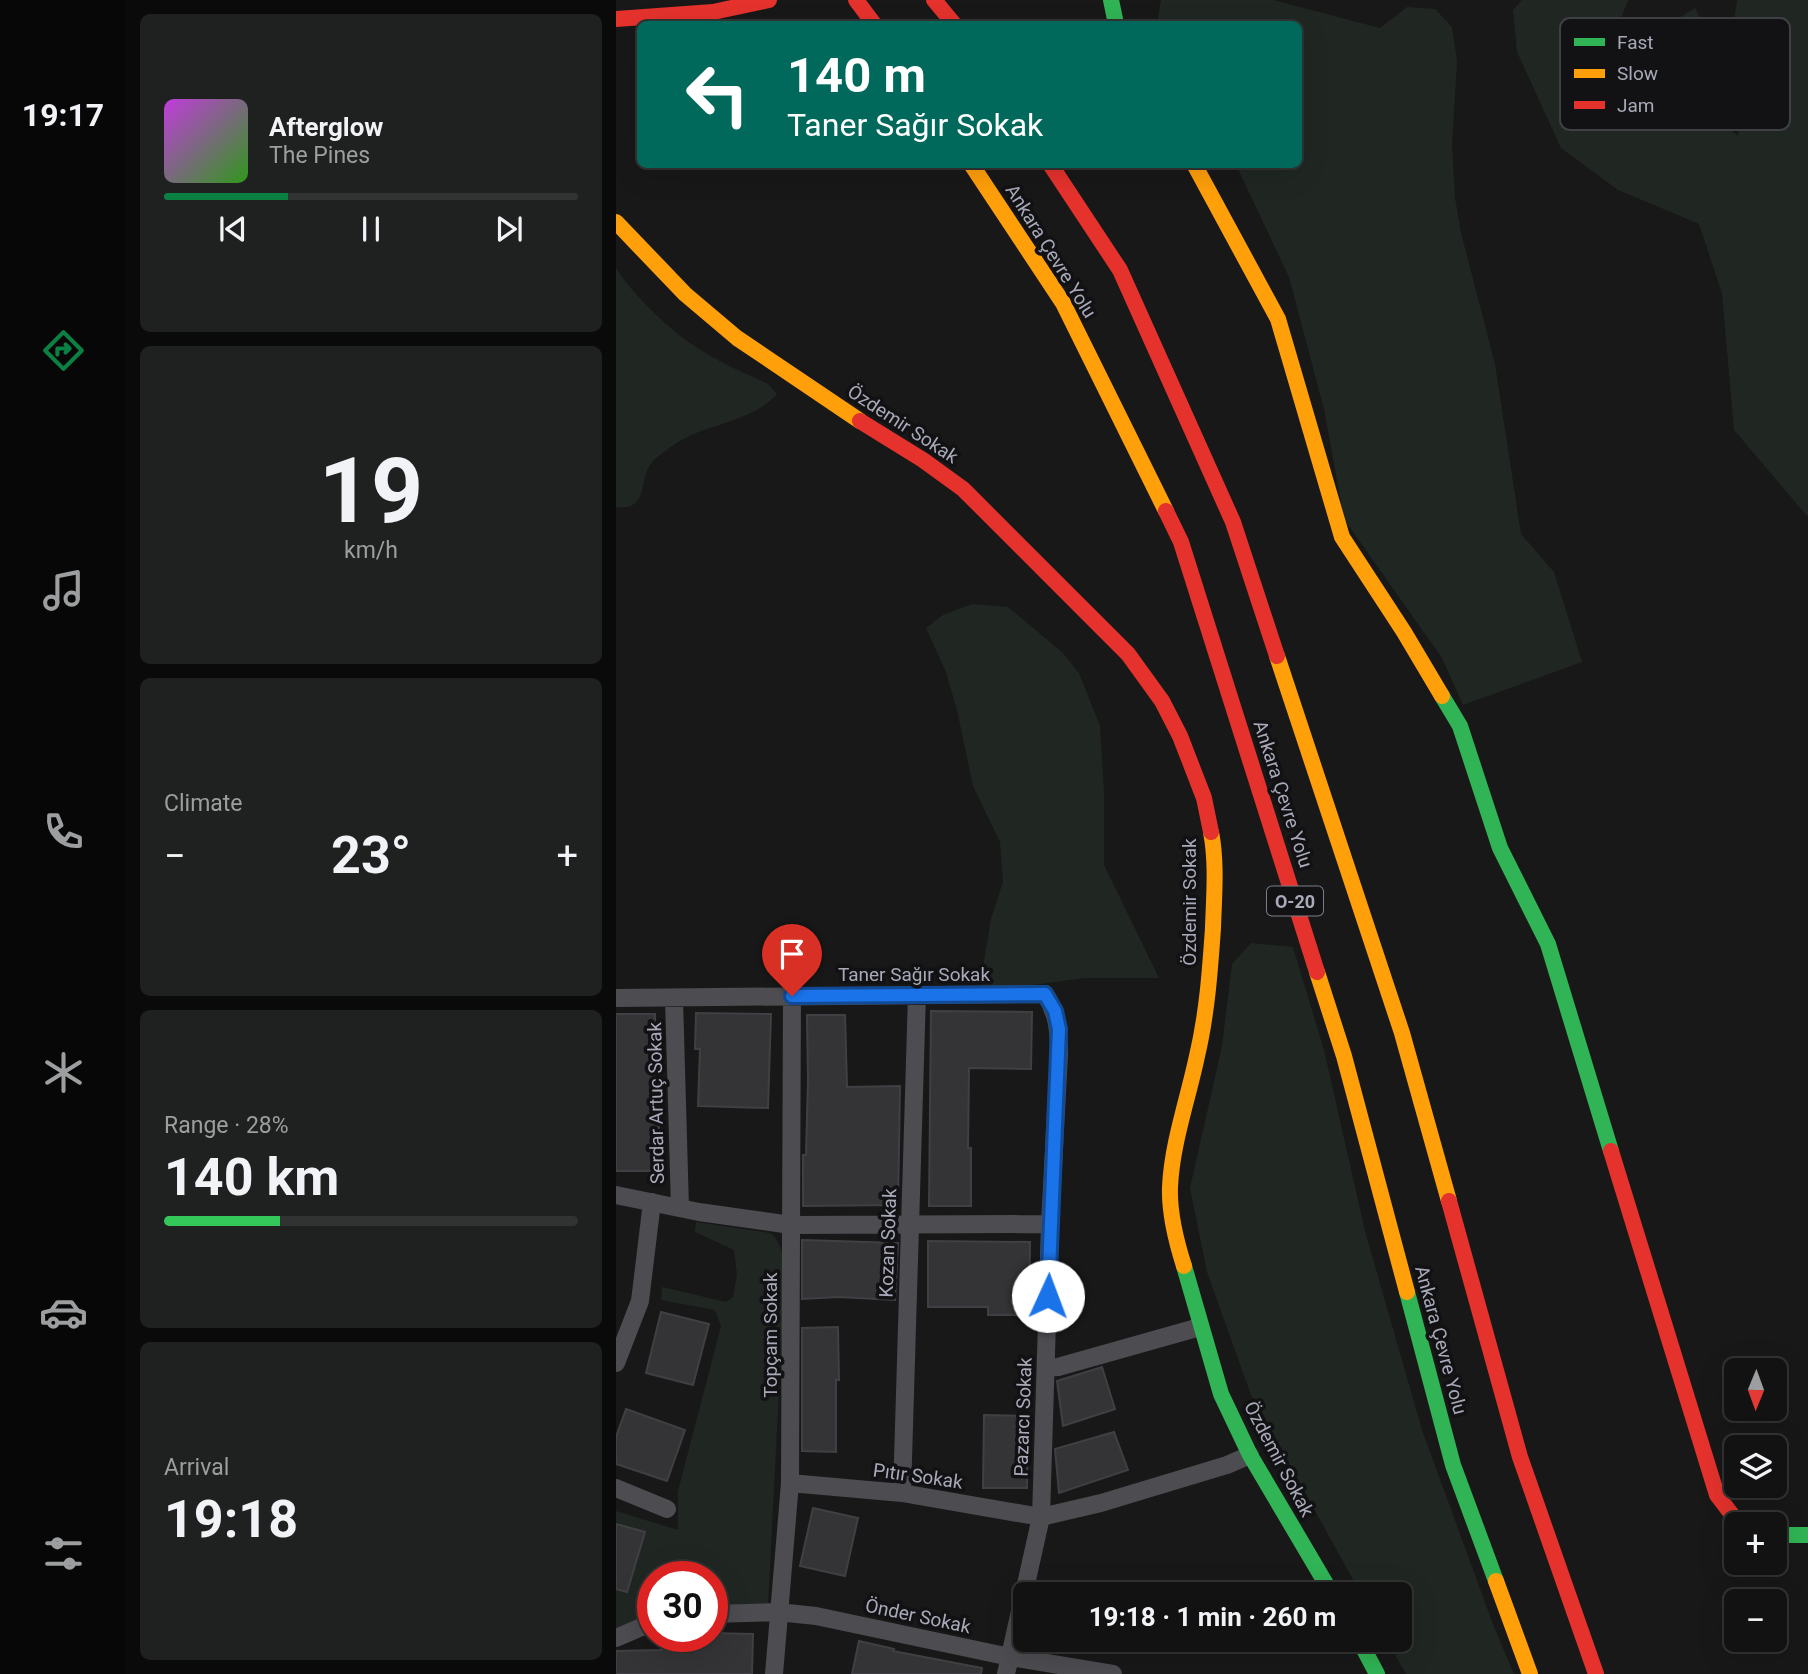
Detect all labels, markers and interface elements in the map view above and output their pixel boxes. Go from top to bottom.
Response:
legend [1560,18,1790,130]
text: Fast [1617,31,1654,54]
text: 140 m [787,47,926,104]
icon: left [672,49,763,140]
text: Slow [1617,62,1658,85]
text: Jam [1617,94,1654,117]
text: 19:17 [22,96,104,134]
text: Taner Sağır Sokak [787,106,1043,144]
text: Afterglow [269,112,383,142]
text: The Pines [269,142,370,169]
street label: Ankara Çevre Yolu [1001,180,1101,322]
icon: previous [214,210,252,248]
icon: pause [352,210,390,248]
icon: next [490,210,528,248]
icon: directions [39,326,88,375]
street label: Özdemir Sokak [843,380,963,469]
text: 19 [319,438,423,544]
text: km/h [344,537,398,564]
icon: music [39,566,88,615]
street label: Ankara Çevre Yolu [1248,718,1318,870]
text: Climate [164,790,243,817]
icon: phone [39,807,88,856]
text: 23° [331,825,411,886]
text: − [164,834,186,878]
text: + [556,834,578,878]
street label: Özdemir Sokak [1178,838,1201,966]
road number: O-20 [1267,887,1323,916]
pin [762,924,822,996]
icon: arrive [773,935,811,973]
street label: Taner Sağır Sokak [838,963,990,986]
street label: Serdar Artuç Sokak [643,1021,669,1184]
icon: climate [39,1048,88,1097]
text: Range · 28% [164,1112,289,1139]
text: 140 km [164,1147,339,1208]
street label: Kozan Sokak [875,1188,901,1298]
position arrow [1011,1259,1085,1333]
street label: Ankara Çevre Yolu [1410,1263,1472,1417]
street label: Topçam Sokak [759,1272,782,1398]
icon: car [39,1288,88,1337]
street label: Pazarcı Sokak [1009,1357,1037,1477]
north arrow [1724,1358,1787,1421]
map controls [1724,1358,1787,1652]
street label: Özdemir Sokak [1239,1397,1319,1521]
button: layers [1724,1435,1787,1498]
text: Arrival [164,1454,229,1481]
street label: Pıtır Sokak [872,1458,965,1494]
text: 19:18 [164,1489,298,1550]
button: + [1724,1512,1787,1575]
icon: filters [39,1529,88,1578]
speed limit sign: 30 [637,1561,728,1652]
button: − [1724,1589,1787,1652]
street label: Önder Sokak [863,1594,973,1638]
text: 19:18 · 1 min · 260 m [1089,1602,1336,1632]

